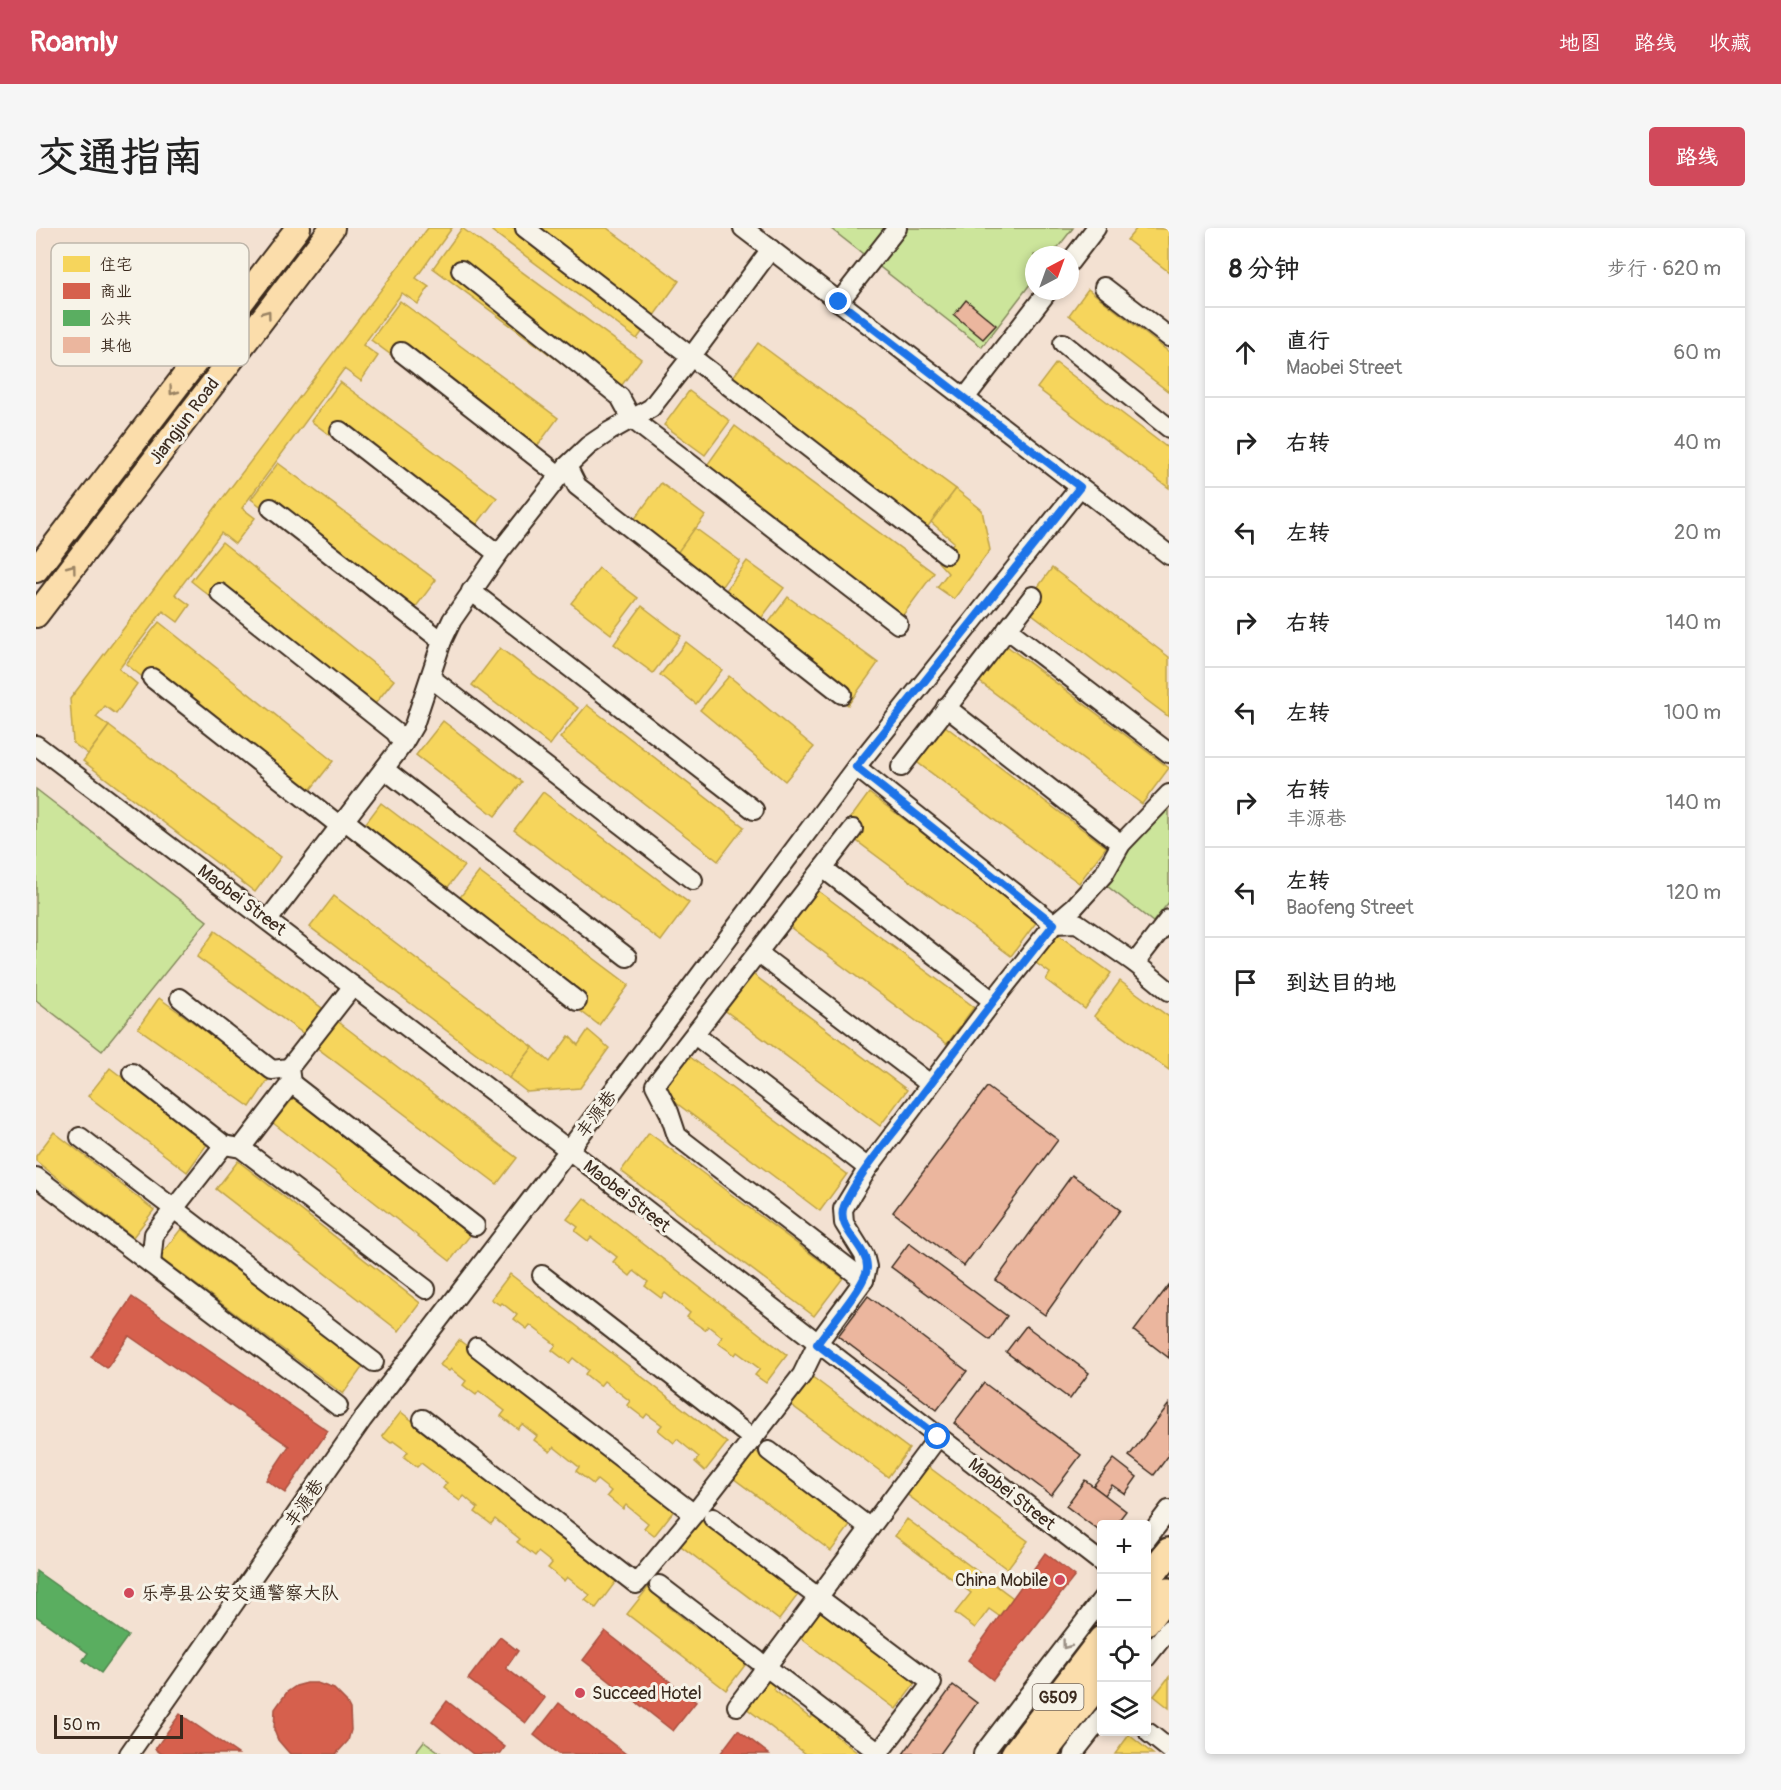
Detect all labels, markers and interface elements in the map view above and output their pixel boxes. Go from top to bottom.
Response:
text: Roamly [30,25,118,60]
text: 地图 [1559,30,1601,57]
text: 路线 [1634,30,1676,57]
text: 收藏 [1709,30,1751,57]
button: 路线 [1649,127,1745,186]
text: 交通指南 [36,132,204,184]
legend [51,243,249,366]
north arrow [1025,246,1079,300]
text: 8 分钟 [1229,253,1300,285]
text: 住宅 [100,255,132,275]
text: 步行 · 620 m [1607,256,1721,281]
text: 商业 [100,282,132,302]
route end [825,288,851,314]
text: 公共 [100,309,132,329]
one-way arrow [259,309,270,320]
text: 直行 [1286,327,1330,355]
text: 其他 [100,336,132,356]
icon: ahead [1229,336,1262,369]
text: 60 m [1674,340,1721,365]
text: Maobei Street [1286,355,1402,380]
street label: Jiangjun Road [144,373,225,469]
one-way arrow [169,384,180,395]
icon: right [1229,426,1262,459]
text: 右转 [1286,429,1330,457]
text: 40 m [1674,430,1721,455]
icon: left [1229,516,1262,549]
text: 左转 [1286,519,1330,547]
text: 20 m [1674,520,1721,545]
one-way arrow [64,564,75,575]
icon: right [1229,606,1262,639]
text: 右转 [1286,609,1330,637]
text: 140 m [1666,610,1721,635]
icon: left [1229,696,1262,729]
text: 左转 [1286,699,1330,727]
text: 100 m [1664,700,1721,725]
text: 右转 [1286,776,1330,804]
icon: right [1229,786,1262,819]
text: 140 m [1666,790,1721,815]
text: 丰源巷 [1286,806,1346,831]
street label: Maobei Street [193,860,291,942]
text: 左转 [1286,867,1330,895]
icon: left [1229,876,1262,909]
text: 120 m [1666,880,1721,905]
text: Baofeng Street [1286,895,1414,920]
icon: arrive [1229,966,1262,999]
text: 到达目的地 [1286,969,1396,997]
street label: 丰源巷 [571,1086,622,1143]
street label: Maobei Street [578,1155,676,1238]
route start [924,1423,950,1449]
street label: Maobei Street [963,1453,1061,1536]
street label: 丰源巷 [280,1475,329,1532]
map controls [1097,1520,1151,1736]
button: + [1097,1520,1151,1574]
place label: China Mobile [955,1569,1048,1592]
marker: China Mobile [1053,1573,1067,1587]
button: − [1097,1574,1151,1628]
place label: 乐亭县公安交通警察大队 [141,1582,339,1605]
marker: 乐亭县公安交通警察大队 [122,1586,136,1600]
button: locate [1097,1628,1151,1682]
one-way arrow [1062,1638,1073,1649]
place label: Succeed Hotel [592,1682,702,1705]
button: layers [1097,1682,1151,1736]
road number: G509 [1032,1684,1084,1710]
marker: Succeed Hotel [573,1686,587,1700]
scale bar [54,1712,183,1740]
text: 50 m [63,1715,100,1735]

